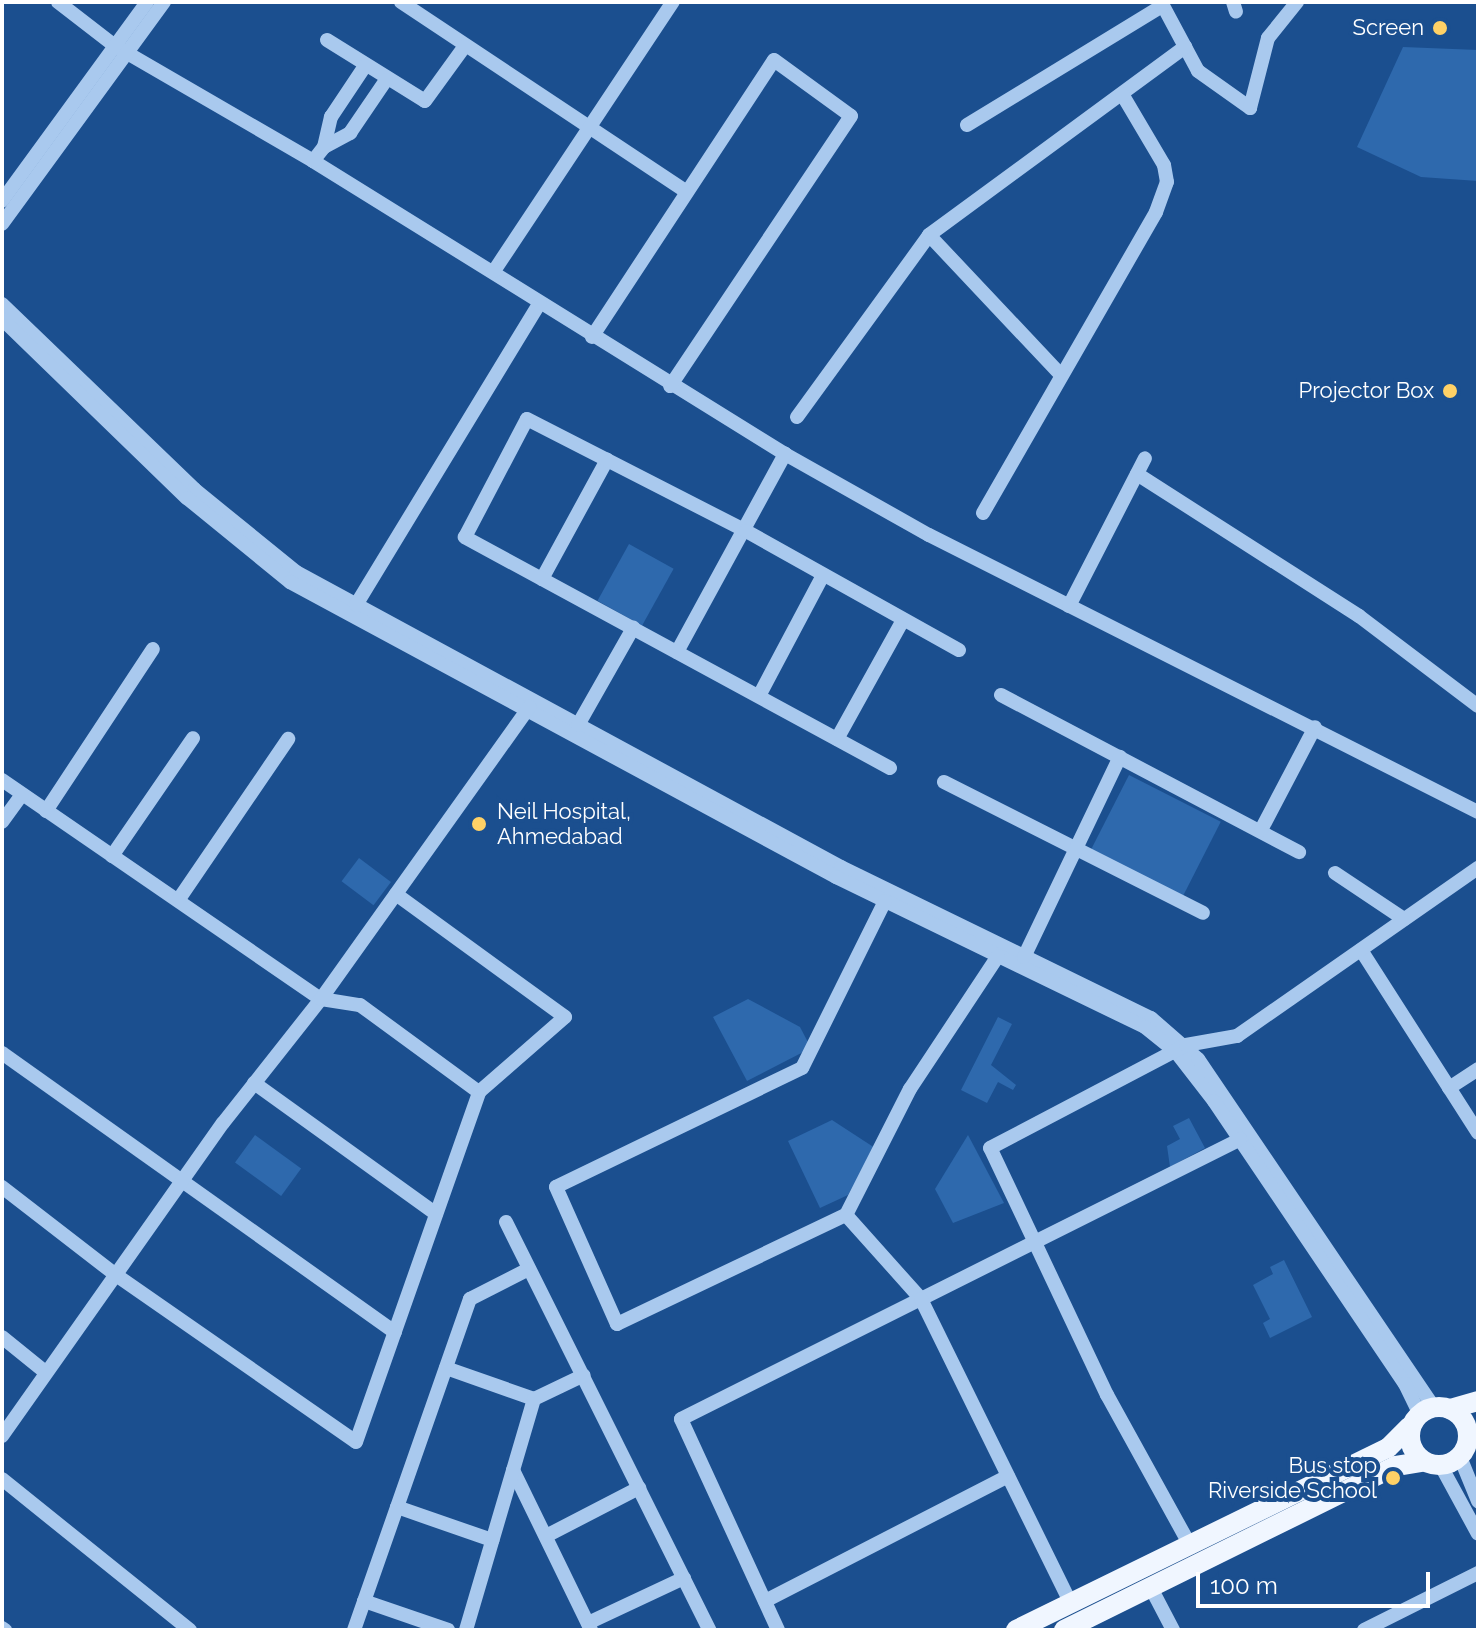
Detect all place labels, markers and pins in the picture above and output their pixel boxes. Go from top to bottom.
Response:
place label: Screen [1353,15,1424,41]
marker: Screen [1431,19,1449,37]
place label: Projector Box [1298,378,1434,404]
marker: Projector Box [1441,382,1459,400]
place label: Neil Hospital, Ahmedabad [497,798,632,850]
marker: Neil Hospital, Ahmedabad [468,813,490,835]
place label: Bus stop Riverside School [1208,1452,1377,1504]
marker: Bus stop Riverside School [1384,1469,1402,1487]

